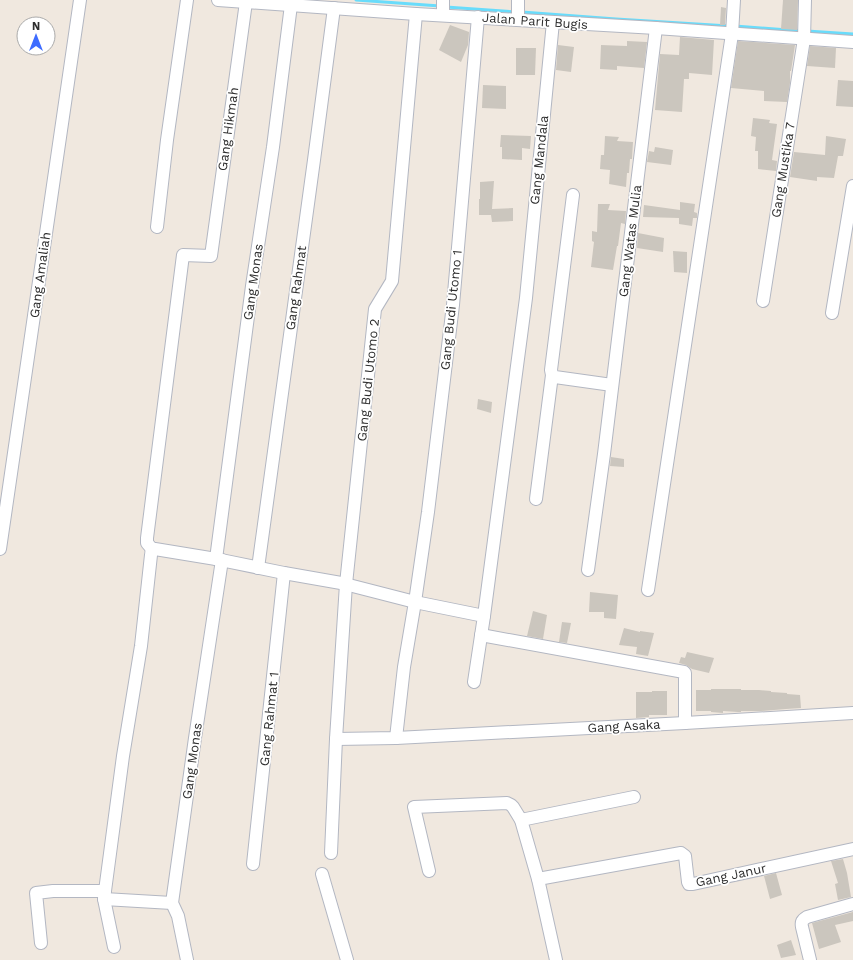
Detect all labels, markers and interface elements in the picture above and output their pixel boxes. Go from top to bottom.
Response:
street label: Jalan Parit Bugis [482,10,589,32]
north arrow [16,16,56,56]
text: N [32,20,40,33]
street label: Gang Hikmah [215,86,241,172]
street label: Gang Mandala [527,114,551,205]
street label: Gang Mustika 7 [768,121,798,219]
street label: Gang Watas Mulia [616,183,644,298]
street label: Gang Amaliah [27,231,53,319]
street label: Gang Monas [240,243,266,321]
street label: Gang Rahmat [283,244,309,331]
street label: Gang Budi Utomo 1 [437,249,465,371]
street label: Gang Budi Utomo 2 [354,318,382,442]
street label: Gang Rahmat 1 [257,671,281,767]
street label: Gang Asaka [587,717,661,735]
street label: Gang Monas [179,722,205,800]
street label: Gang Janur [694,860,768,890]

